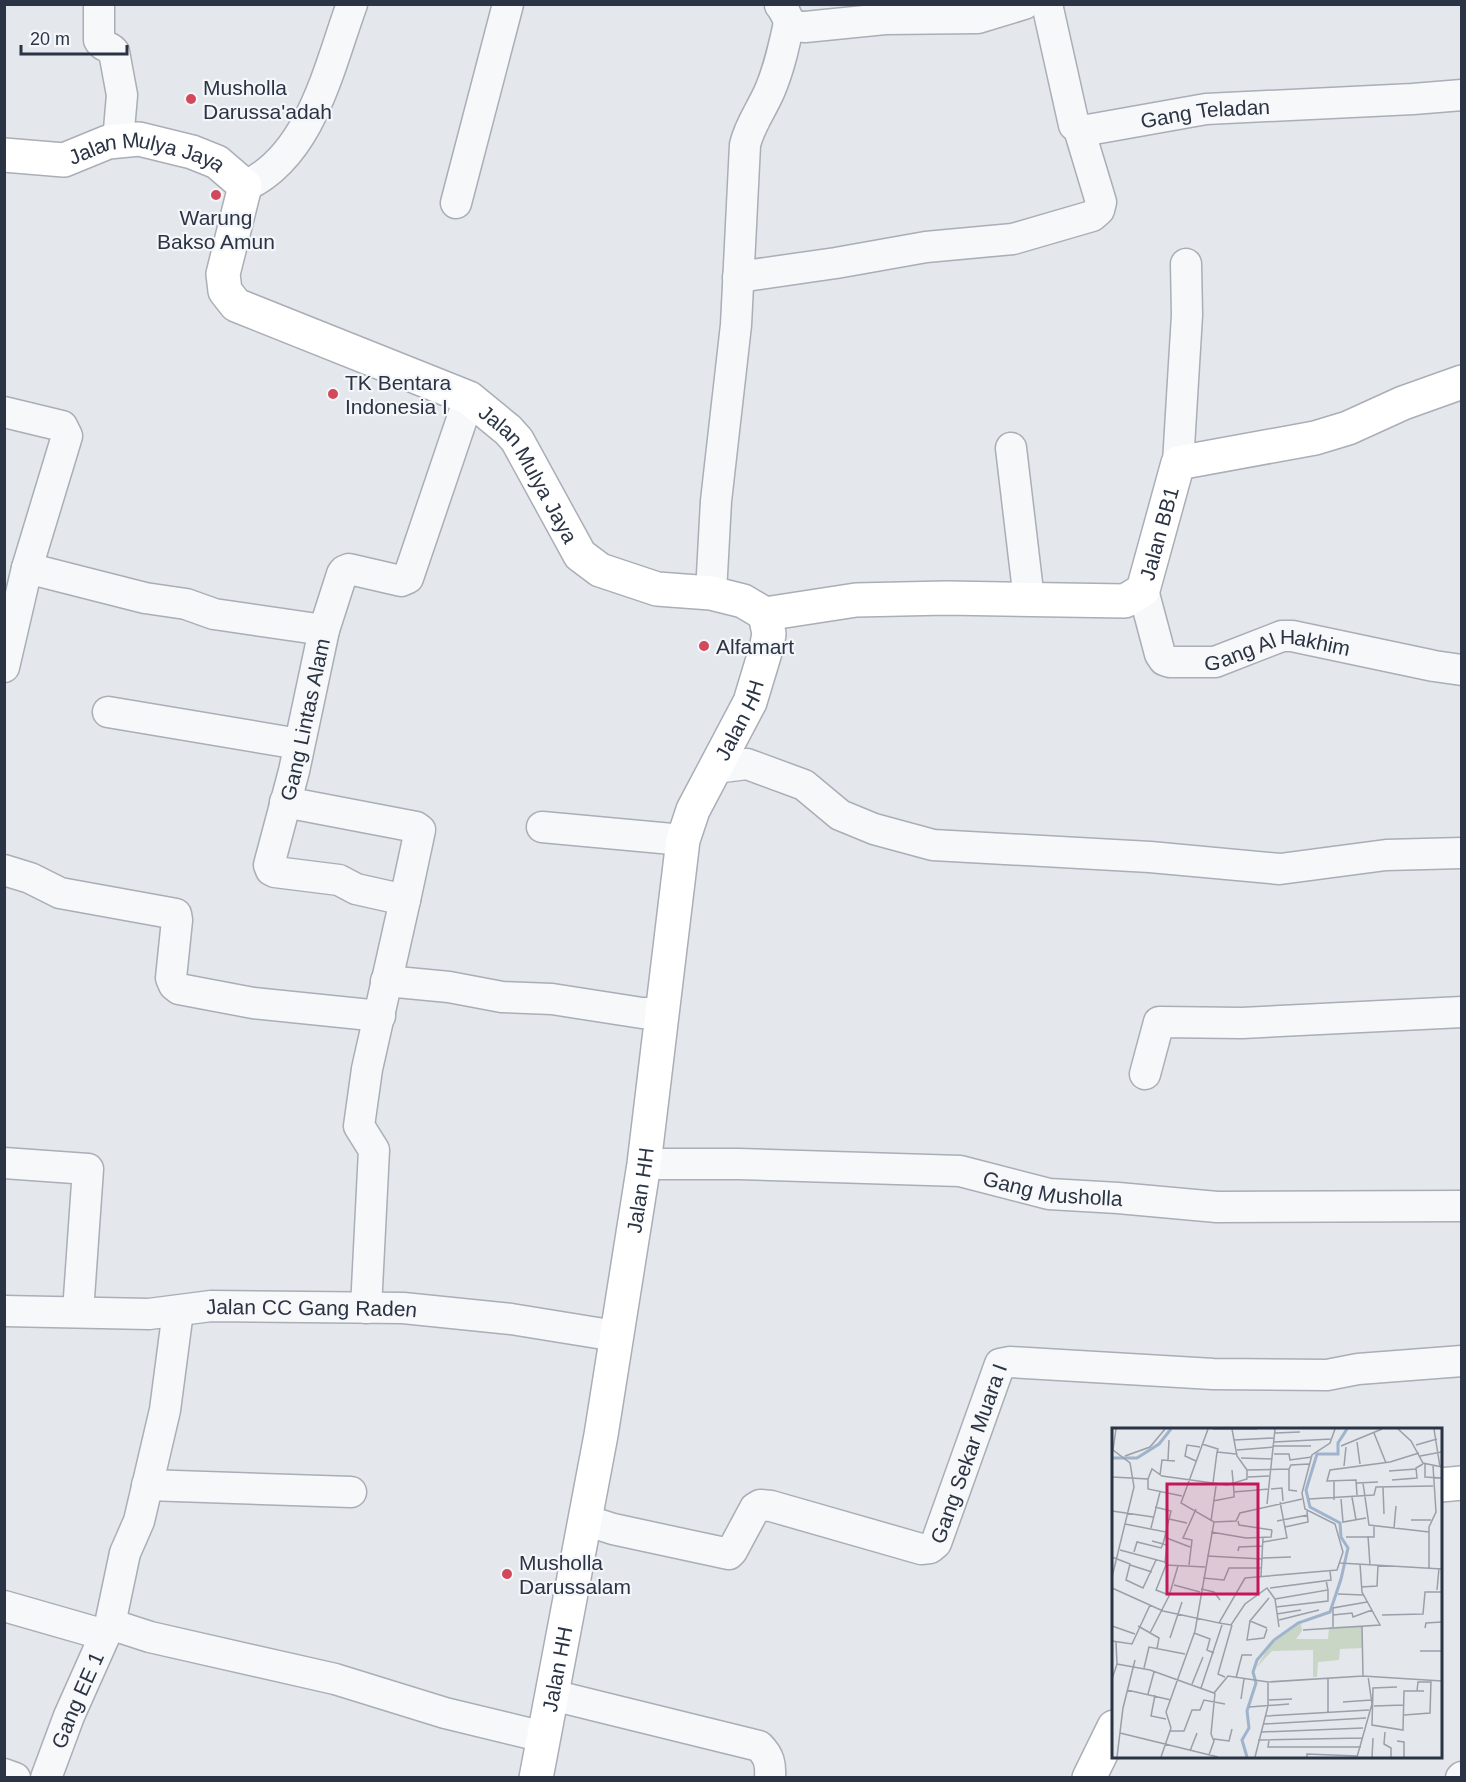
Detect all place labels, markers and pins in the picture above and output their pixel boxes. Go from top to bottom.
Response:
place label: Musholla Darussa'adah [203,76,332,123]
marker: Musholla Darussa'adah [184,92,198,106]
marker: Warung Bakso Amun [209,188,223,202]
place label: Warung Bakso Amun [157,206,275,253]
place label: TK Bentara Indonesia I [345,371,452,418]
marker: TK Bentara Indonesia I [326,387,340,401]
place label: Alfamart [716,635,794,658]
marker: Alfamart [697,639,711,653]
place label: Musholla Darussalam [519,1551,631,1598]
marker: Musholla Darussalam [500,1567,514,1581]

